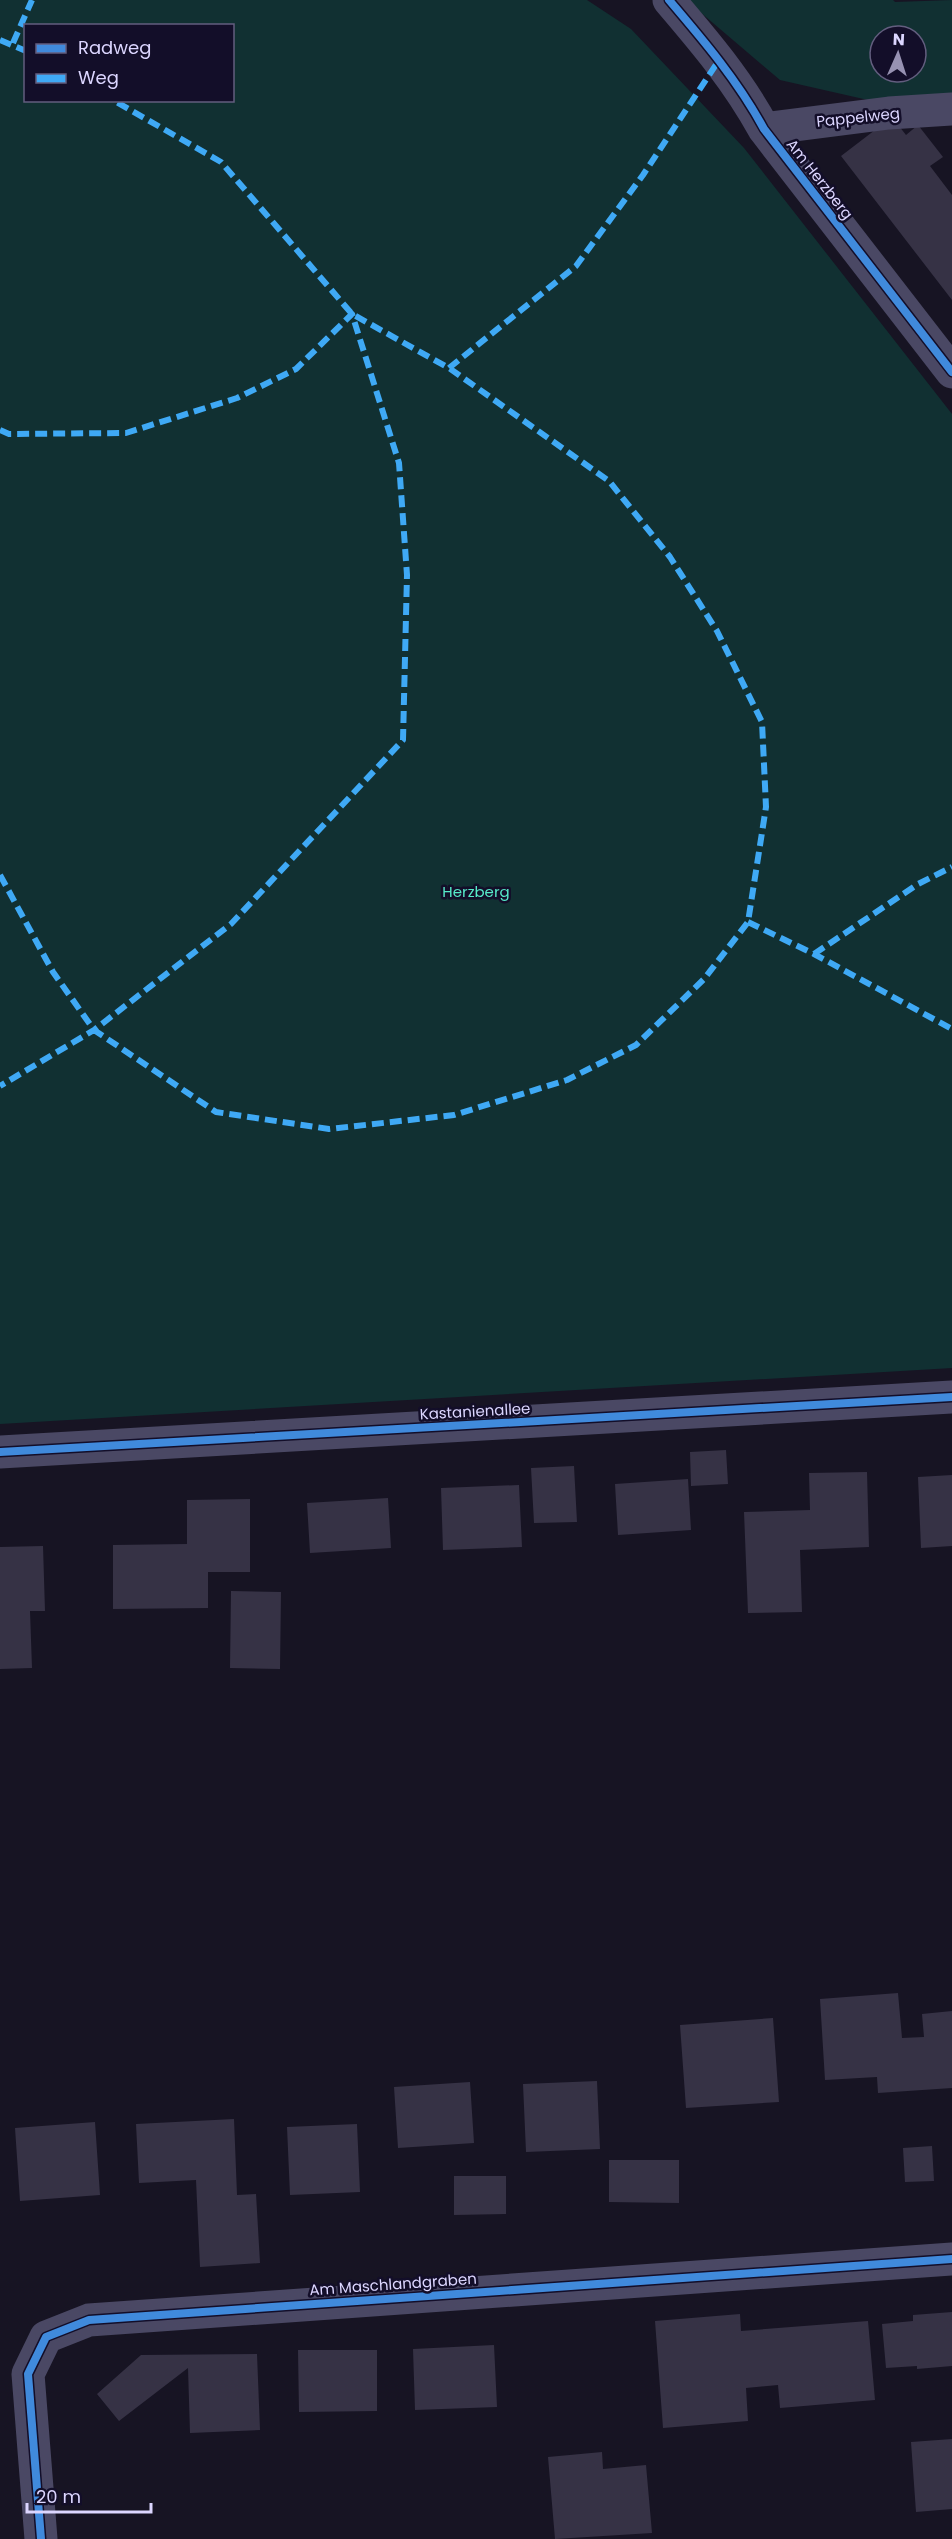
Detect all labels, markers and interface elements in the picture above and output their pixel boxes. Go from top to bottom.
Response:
legend [24,24,234,102]
north arrow [868,24,928,84]
text: N [892,28,905,51]
text: Radweg [78,35,151,60]
text: Weg [78,65,119,90]
street label: Pappelweg [815,102,901,132]
street label: Am Herzberg [782,134,858,224]
park label: Herzberg [442,881,510,902]
street label: Kastanienallee [419,1398,531,1424]
street label: Am Maschlandgraben [309,2268,477,2300]
scale bar [27,2476,152,2514]
text: 20 m [36,2484,81,2509]

